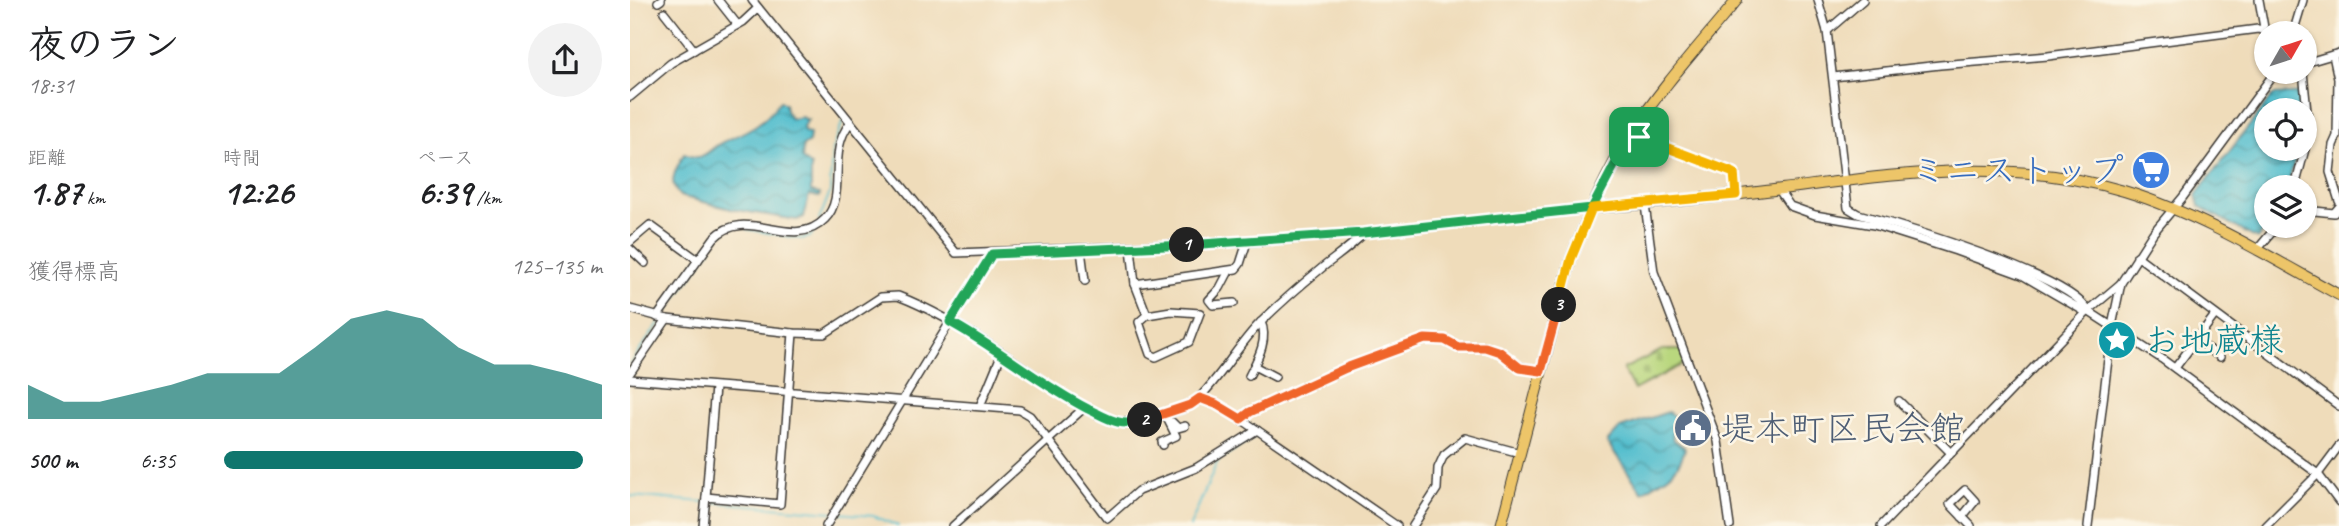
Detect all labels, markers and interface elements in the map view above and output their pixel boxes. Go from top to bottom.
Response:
text: 夜のラン [28,21,180,68]
north arrow [2254,21,2317,84]
map controls [2254,21,2317,238]
button: share [528,23,602,97]
text: 18:31 [28,71,74,100]
button: locate [2254,98,2317,161]
pin [1609,107,1669,167]
icon: arrive [1620,118,1658,156]
text: 距離 [28,146,66,170]
text: 時間 [223,146,261,170]
text: ペース [417,146,473,170]
place label: ミニストップ [1910,148,2124,193]
supermarket icon: ミニストップ [2130,149,2172,191]
text: 1.87 [28,170,82,215]
text: 12:26 [223,170,293,215]
text: 6:39 [417,170,472,215]
button: layers [2254,175,2317,238]
text: km [82,186,105,210]
text: /km [472,186,501,210]
pin: 1 [1170,228,1204,262]
text: 1 [1182,232,1191,256]
text: 125–135 m [511,252,602,281]
text: 獲得標高 [28,257,120,286]
pin: 3 [1542,288,1576,322]
text: 3 [1554,292,1563,316]
place label: お地蔵様 [2144,318,2284,363]
place icon: お地蔵様 [2096,319,2138,361]
pin: 2 [1128,402,1162,438]
place label: 堤本町区民会館 [1720,406,1965,451]
text: 2 [1140,407,1149,431]
public building icon: 堤本町区民会館 [1672,407,1714,449]
text: 500 m [28,446,77,475]
text: 6:35 [140,446,176,475]

